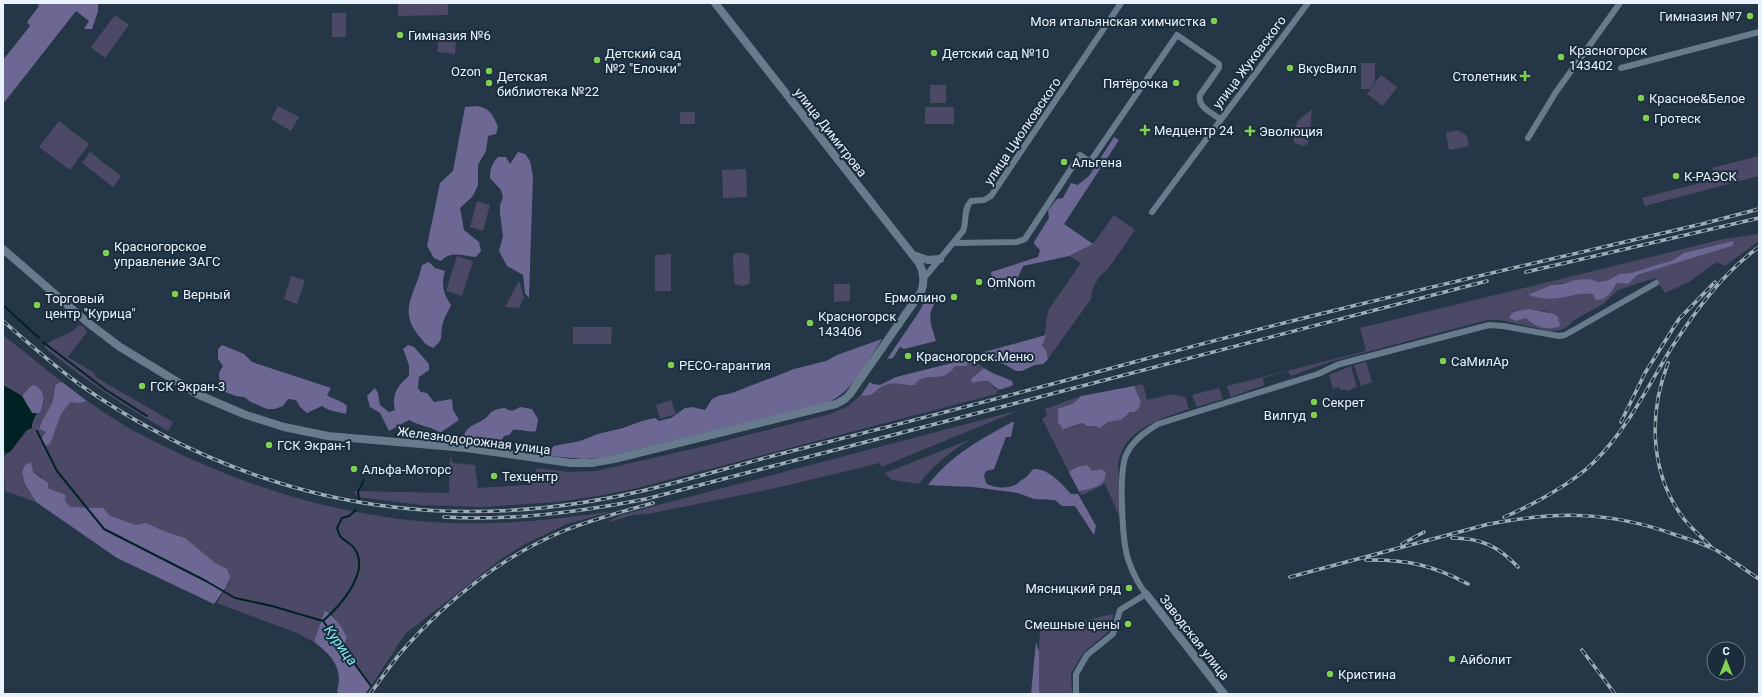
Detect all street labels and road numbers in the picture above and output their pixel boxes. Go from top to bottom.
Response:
street label: улица Жуковского [1210,13,1289,112]
street label: улица Циолковского [981,75,1064,188]
street label: улица Димитрова [791,85,870,180]
street label: Железнодорожная улица [396,424,551,457]
street label: Заводская улица [1157,592,1233,683]

